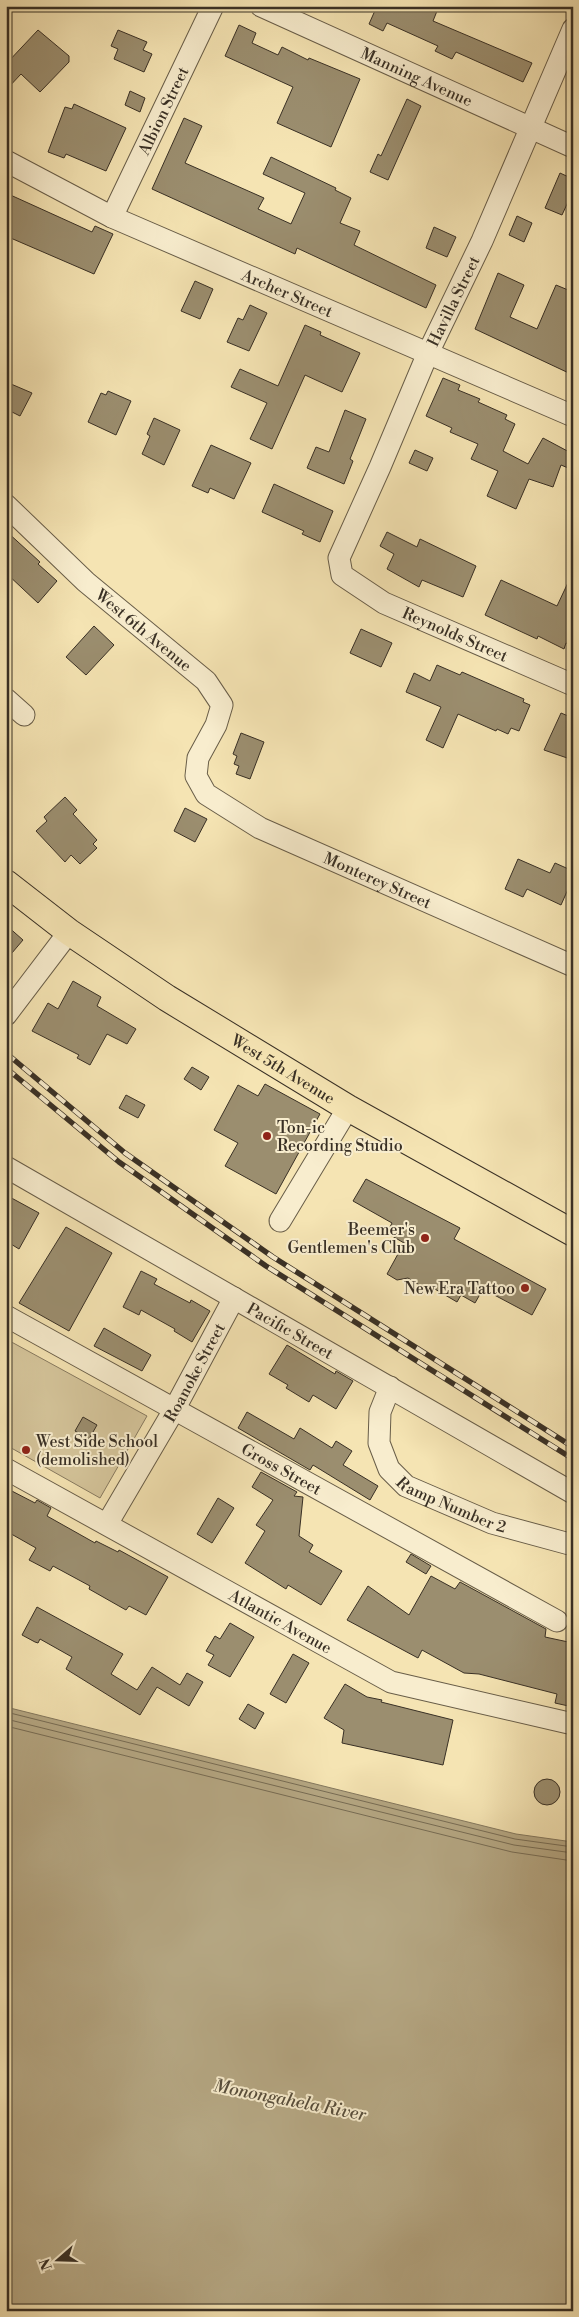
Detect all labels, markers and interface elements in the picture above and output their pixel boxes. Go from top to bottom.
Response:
street label: Manning Avenue [357,43,475,111]
street label: Albion Street [134,63,194,159]
street label: Havilla Street [423,253,485,350]
street label: Archer Street [238,265,336,322]
street label: West 6th Avenue [90,584,195,676]
street label: Reynolds Street [399,603,511,667]
street label: Monterey Street [320,848,435,913]
street label: West 5th Avenue [226,1030,338,1109]
place label: Ton-ic Recording Studio [277,1118,403,1156]
marker: Ton-ic Recording Studio [261,1130,273,1142]
place label: Beemer's Gentlemen's Club [287,1220,415,1258]
marker: Beemer's Gentlemen's Club [419,1232,431,1244]
place label: New Era Tattoo [404,1279,515,1299]
marker: New Era Tattoo [519,1282,531,1294]
street label: Pacific Street [243,1299,337,1364]
street label: Roanoke Street [160,1319,230,1426]
place label: West Side School (demolished) [35,1432,158,1470]
street label: Gross Street [238,1439,325,1500]
marker: West Side School (demolished) [20,1444,32,1456]
street label: Ramp Number 2 [391,1473,508,1537]
street label: Atlantic Avenue [225,1585,335,1658]
water label: Monongahela River [212,2074,368,2127]
north arrow [32,2234,82,2284]
text: N [36,2256,57,2272]

